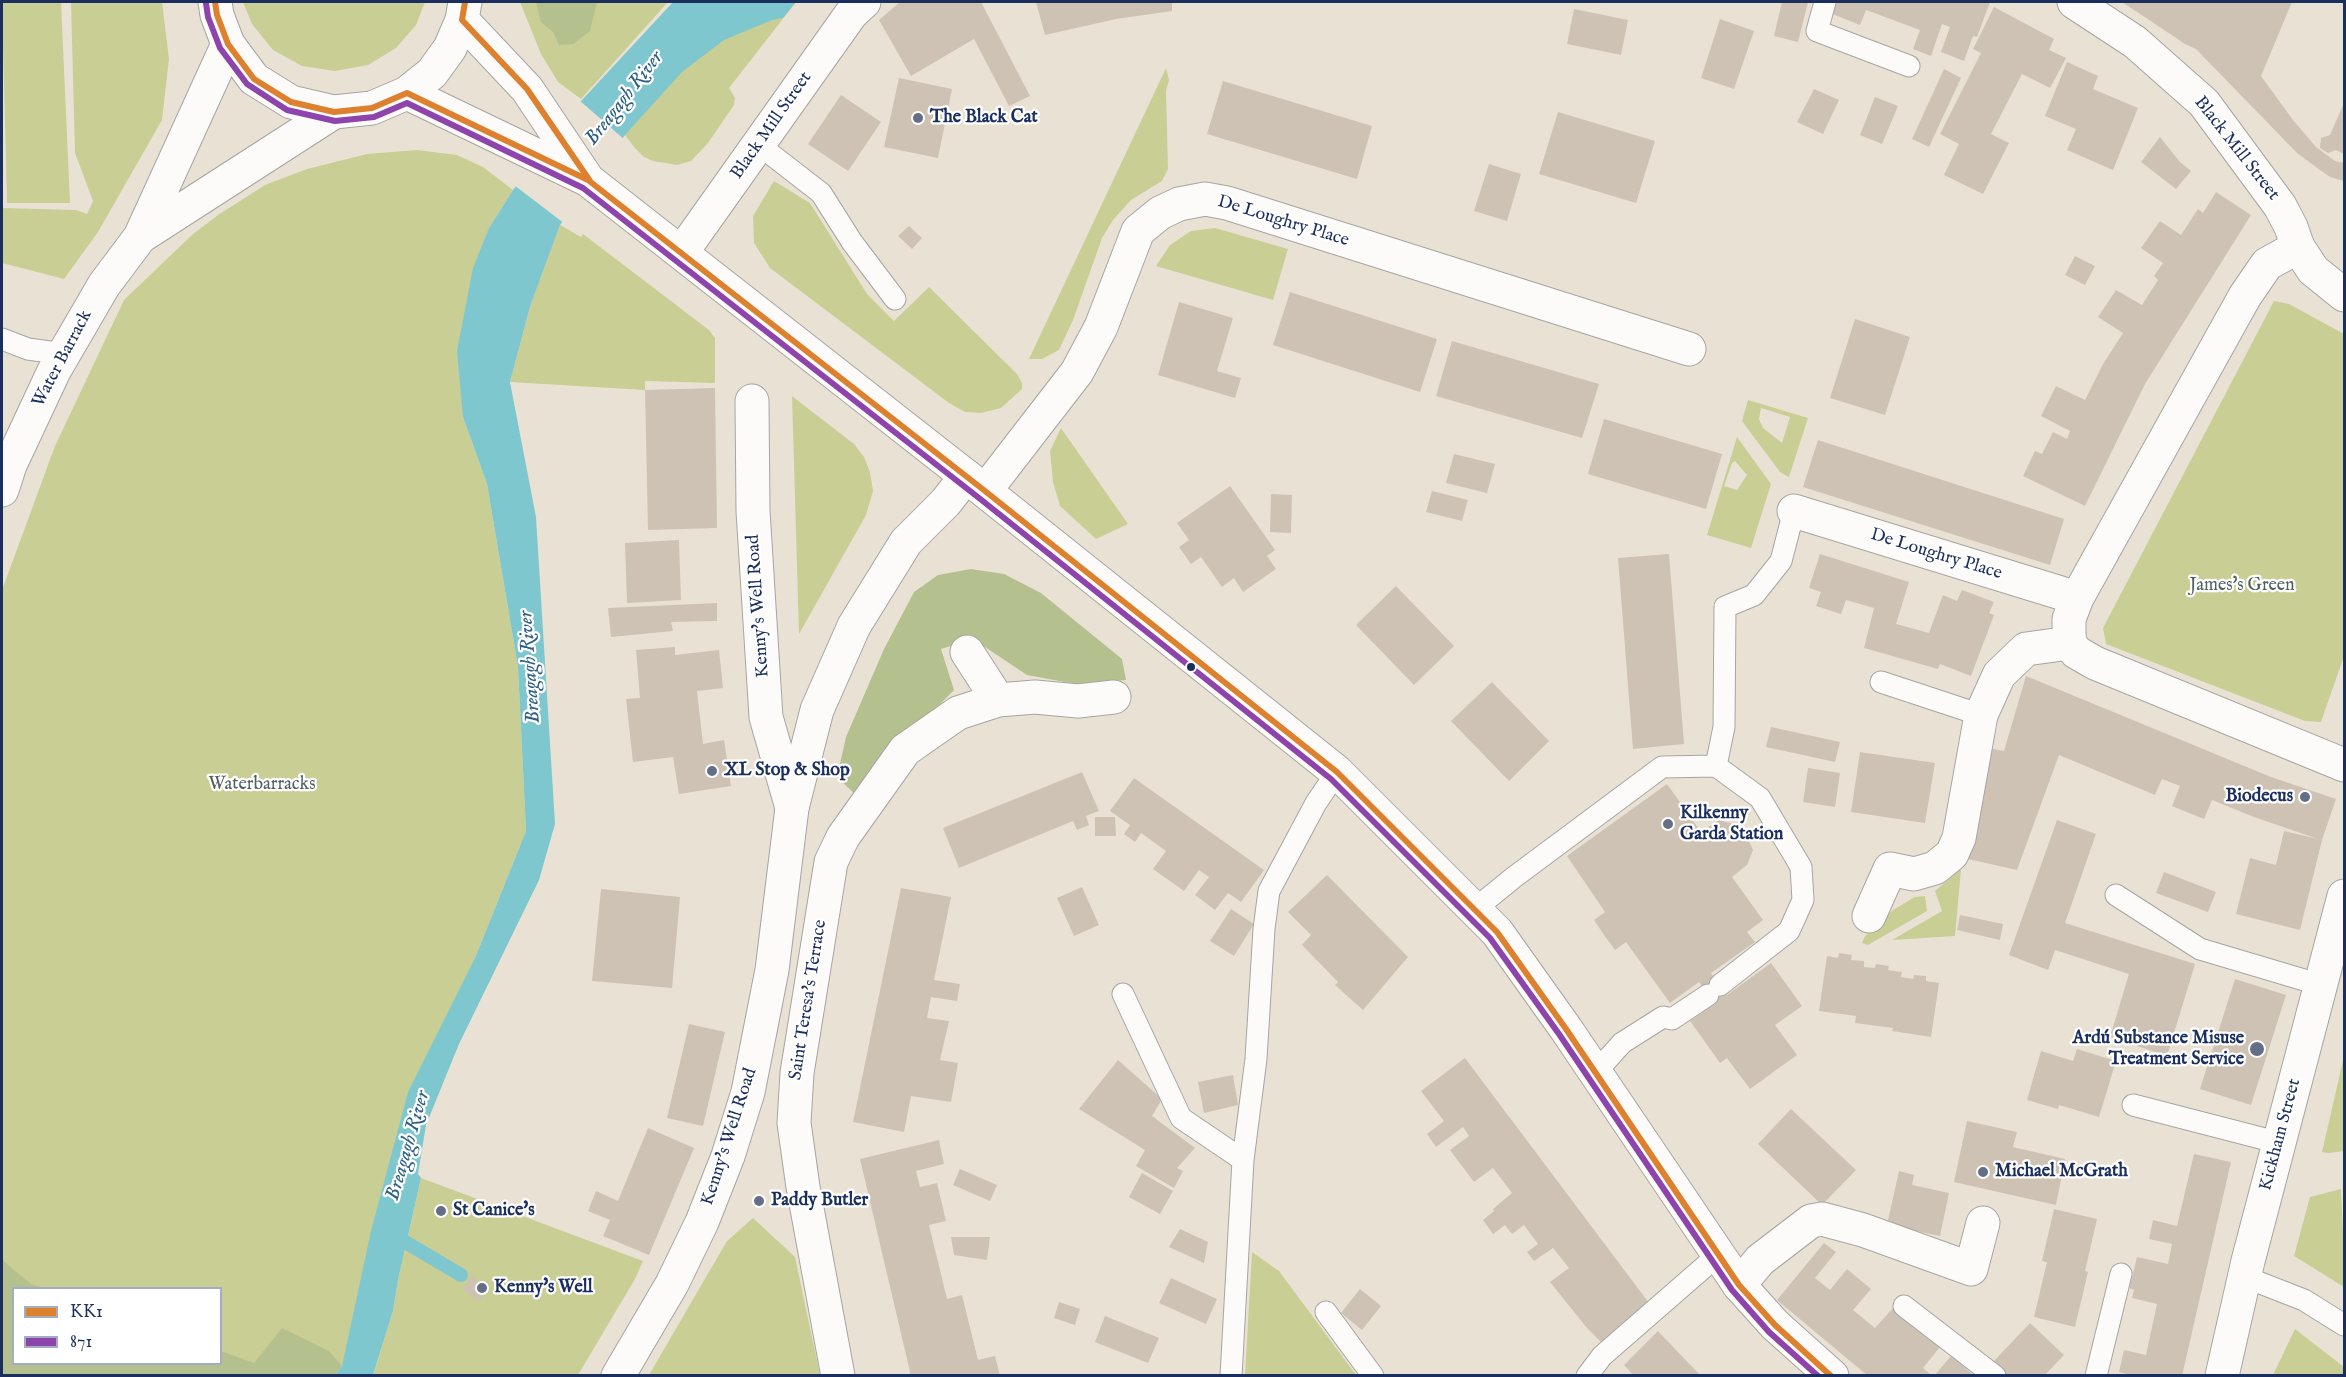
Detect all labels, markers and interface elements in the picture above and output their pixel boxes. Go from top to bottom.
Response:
water label: Breagagh River [581,47,669,151]
street label: Black Mill Street [727,68,817,184]
street label: Black Mill Street [2189,93,2283,205]
place label: The Black Cat [930,107,1038,129]
marker: The Black Cat [911,111,925,125]
street label: De Loughry Place [1215,192,1351,252]
street label: Water Barrack [28,307,98,411]
street label: De Loughry Place [1868,525,2004,585]
street label: Kenny's Well Road [743,534,775,678]
park label: James's Green [2189,575,2295,597]
water label: Breagagh River [515,610,547,724]
unlabelled marker [1185,661,1197,673]
place label: XL Stop & Shop [724,760,850,782]
marker: XL Stop & Shop [705,764,719,778]
park label: Waterbarracks [209,774,315,796]
place label: Biodecus [2225,786,2293,808]
marker: Biodecus [2298,790,2312,804]
place label: Kilkenny Garda Station [1680,803,1783,846]
marker: Kilkenny Garda Station [1661,817,1675,831]
street label: Saint Teresa's Terrace [786,918,832,1082]
place label: Ardú Substance Misuse Treatment Service [2072,1028,2244,1070]
marker: Ardú Substance Misuse Treatment Service [2248,1040,2266,1058]
street label: Kenny's Well Road [698,1066,762,1208]
street label: Kickham Street [2256,1077,2306,1193]
water label: Breagagh River [382,1088,436,1204]
place label: Michael McGrath [1995,1161,2128,1183]
marker: Michael McGrath [1976,1165,1990,1179]
place label: Paddy Butler [771,1190,868,1212]
marker: Paddy Butler [752,1194,766,1208]
place label: St Canice's [453,1200,534,1222]
marker: St Canice's [434,1204,448,1218]
place label: Kenny's Well [494,1277,593,1299]
marker: Kenny's Well [475,1281,489,1295]
legend [12,1287,222,1365]
text: KK1 [70,1301,103,1324]
text: 871 [70,1331,92,1354]

